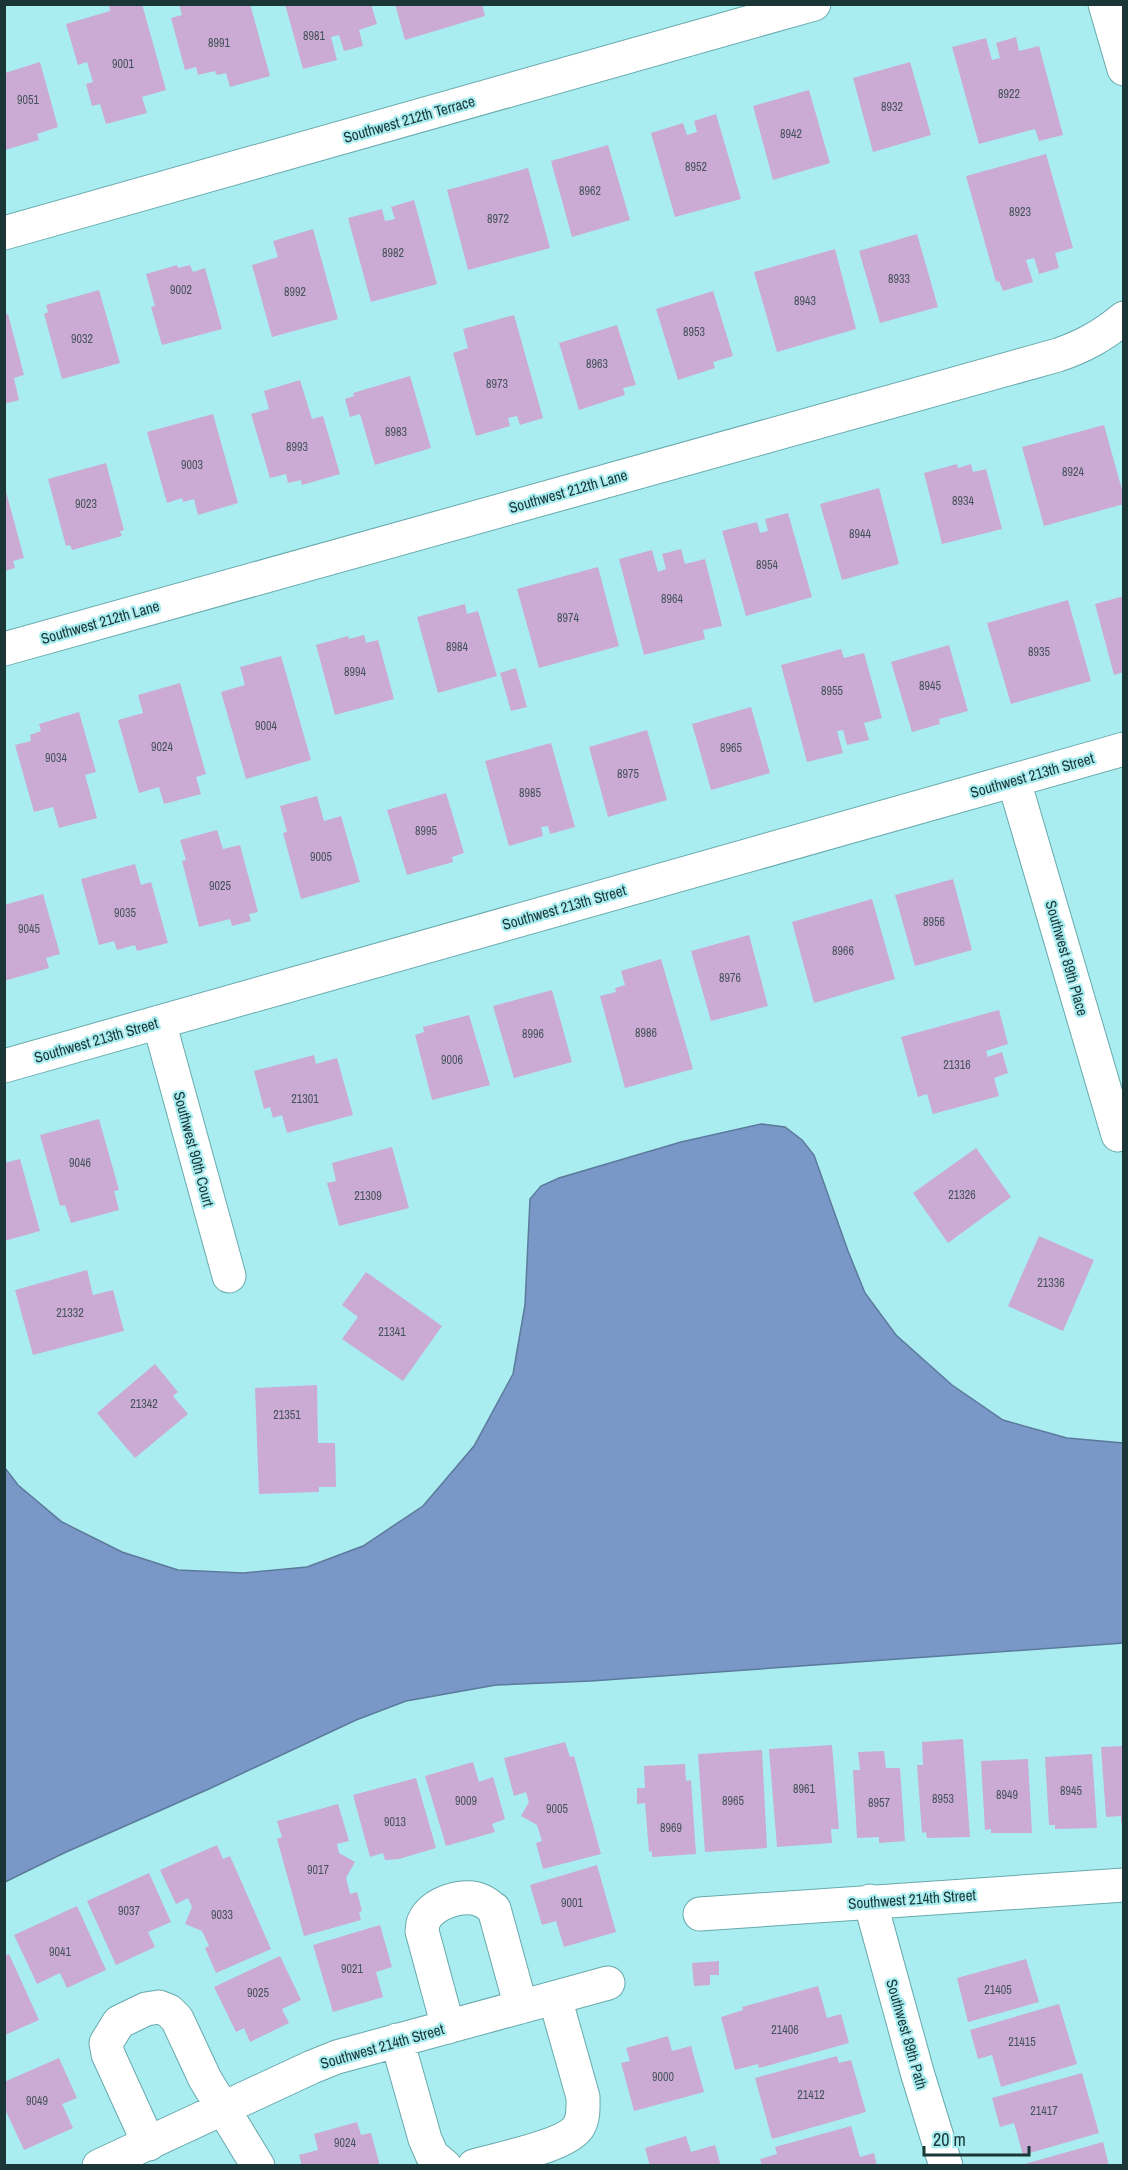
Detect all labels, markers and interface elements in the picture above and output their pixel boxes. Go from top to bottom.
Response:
house number: 8981 [303,28,325,44]
house number: 8991 [208,35,230,51]
house number: 9001 [112,56,134,72]
house number: 8922 [998,86,1020,102]
street label: Southwest 212th Terrace [341,90,477,148]
house number: 9051 [17,92,39,108]
house number: 8932 [881,99,903,115]
house number: 8942 [780,126,802,142]
house number: 8952 [685,159,707,175]
house number: 8962 [579,183,601,199]
house number: 8923 [1009,204,1031,220]
house number: 8972 [487,211,509,227]
house number: 8982 [382,245,404,261]
house number: 8933 [888,271,910,287]
house number: 9002 [170,282,192,298]
house number: 8992 [284,284,306,300]
house number: 8943 [794,293,816,309]
house number: 8953 [683,324,705,340]
house number: 9032 [71,331,93,347]
house number: 8963 [586,356,608,372]
house number: 8973 [486,376,508,392]
house number: 8983 [385,424,407,440]
house number: 8993 [286,439,308,455]
house number: 9003 [181,457,203,473]
street label: Southwest 212th Lane [506,464,630,518]
house number: 8924 [1062,464,1084,480]
house number: 8934 [952,493,974,509]
house number: 9023 [75,496,97,512]
house number: 8944 [849,526,871,542]
house number: 8954 [756,557,778,573]
house number: 8964 [661,591,683,607]
street label: Southwest 212th Lane [38,595,162,649]
house number: 8974 [557,610,579,626]
house number: 8984 [446,639,468,655]
house number: 8935 [1028,644,1050,660]
house number: 8994 [344,664,366,680]
house number: 8945 [919,678,941,694]
house number: 8955 [821,683,843,699]
house number: 9004 [255,718,277,734]
house number: 9024 [151,739,173,755]
house number: 8965 [720,740,742,756]
street label: Southwest 213th Street [968,747,1097,803]
house number: 9034 [45,750,67,766]
house number: 8975 [617,766,639,782]
house number: 8985 [519,785,541,801]
house number: 8995 [415,823,437,839]
house number: 9005 [310,849,332,865]
house number: 9025 [209,878,231,894]
street label: Southwest 213th Street [500,879,629,935]
street label: Southwest 89th Place [1041,898,1094,1018]
house number: 9035 [114,905,136,921]
house number: 8956 [923,914,945,930]
house number: 9045 [18,921,40,937]
house number: 8966 [832,943,854,959]
house number: 8976 [719,970,741,986]
street label: Southwest 213th Street [32,1012,161,1068]
house number: 8986 [635,1025,657,1041]
house number: 8996 [522,1026,544,1042]
house number: 9006 [441,1052,463,1068]
house number: 21316 [943,1057,971,1073]
street label: Southwest 90th Court [169,1089,220,1209]
house number: 21301 [291,1091,319,1107]
house number: 9046 [69,1155,91,1171]
house number: 21326 [948,1187,976,1203]
house number: 21309 [354,1188,382,1204]
house number: 21336 [1037,1275,1065,1291]
house number: 21332 [56,1305,84,1321]
house number: 21341 [378,1324,406,1340]
house number: 21342 [130,1396,158,1412]
house number: 21351 [273,1407,301,1423]
house number: 8961 [793,1781,815,1797]
house number: 8945 [1060,1783,1082,1799]
house number: 8949 [996,1787,1018,1803]
house number: 8953 [932,1791,954,1807]
house number: 9009 [455,1793,477,1809]
house number: 8965 [722,1793,744,1809]
house number: 8957 [868,1795,890,1811]
house number: 9005 [546,1801,568,1817]
house number: 9013 [384,1814,406,1830]
house number: 8969 [660,1820,682,1836]
house number: 9017 [307,1862,329,1878]
street label: Southwest 214th Street [847,1884,977,1914]
house number: 9001 [561,1895,583,1911]
house number: 9037 [118,1903,140,1919]
house number: 9033 [211,1907,233,1923]
house number: 9041 [49,1944,71,1960]
house number: 9021 [341,1961,363,1977]
street label: Southwest 89th Path [881,1977,933,2091]
house number: 21405 [984,1982,1012,1998]
house number: 9025 [247,1985,269,2001]
street label: Southwest 214th Street [318,2018,447,2074]
house number: 21406 [771,2022,799,2038]
house number: 21415 [1008,2034,1036,2050]
house number: 9000 [652,2069,674,2085]
house number: 21412 [797,2087,825,2103]
house number: 9049 [26,2093,48,2109]
house number: 21417 [1030,2103,1058,2119]
scale bar [924,2119,1029,2157]
text: 20 m [933,2127,966,2152]
house number: 9024 [334,2135,356,2151]

